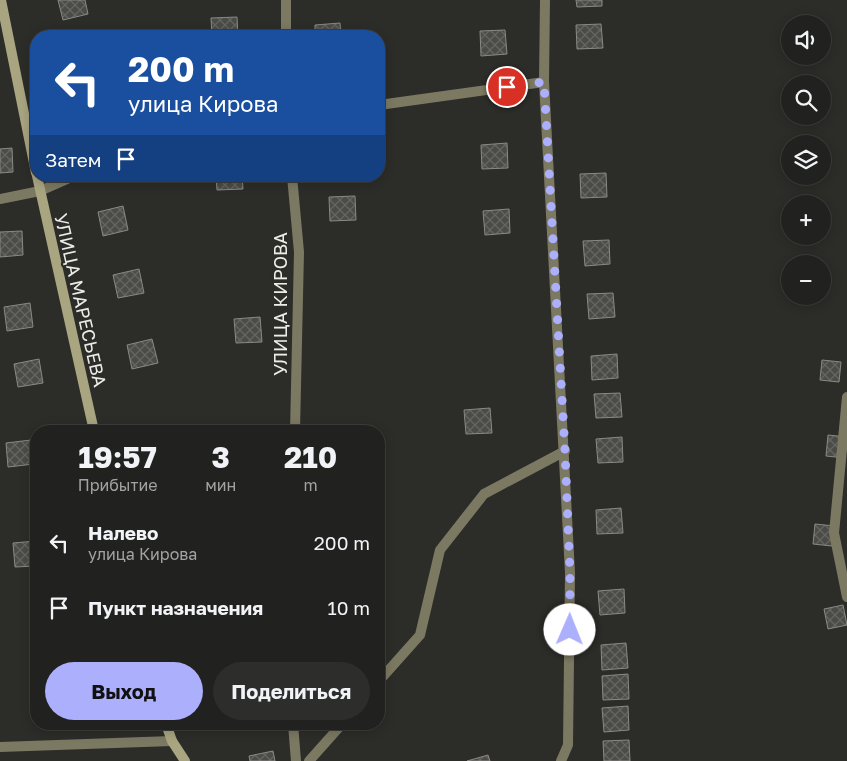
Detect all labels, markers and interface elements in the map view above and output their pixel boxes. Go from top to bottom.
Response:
map controls [781,15,831,305]
button: sound [781,15,831,65]
text: 200 m [128,48,234,90]
icon: left [45,50,110,115]
pin [486,66,528,108]
icon: arrive [493,73,521,101]
button: search [781,75,831,125]
text: улица Кирова [128,90,278,117]
button: layers [781,135,831,185]
icon: arrive [112,145,140,173]
text: Затем [45,148,102,171]
button: + [781,195,831,245]
street label: УЛИЦА МАРЕСЬЕВА [50,211,112,389]
street label: УЛИЦА КИРОВА [269,232,291,376]
button: − [781,255,831,305]
text: 19:57 [78,439,157,475]
text: 3 [212,439,230,475]
text: 210 [284,439,337,475]
text: Прибытие [78,475,157,495]
text: мин [205,475,236,495]
text: m [304,475,318,495]
text: Налево [88,521,158,544]
icon: left [45,529,73,557]
text: 200 m [314,531,370,554]
text: улица Кирова [88,544,197,564]
icon: arrive [45,594,73,622]
text: Пункт назначения [88,596,263,619]
text: 10 m [327,596,370,619]
position arrow [543,603,595,655]
button: Выход [45,662,203,720]
button: Поделиться [213,662,370,720]

